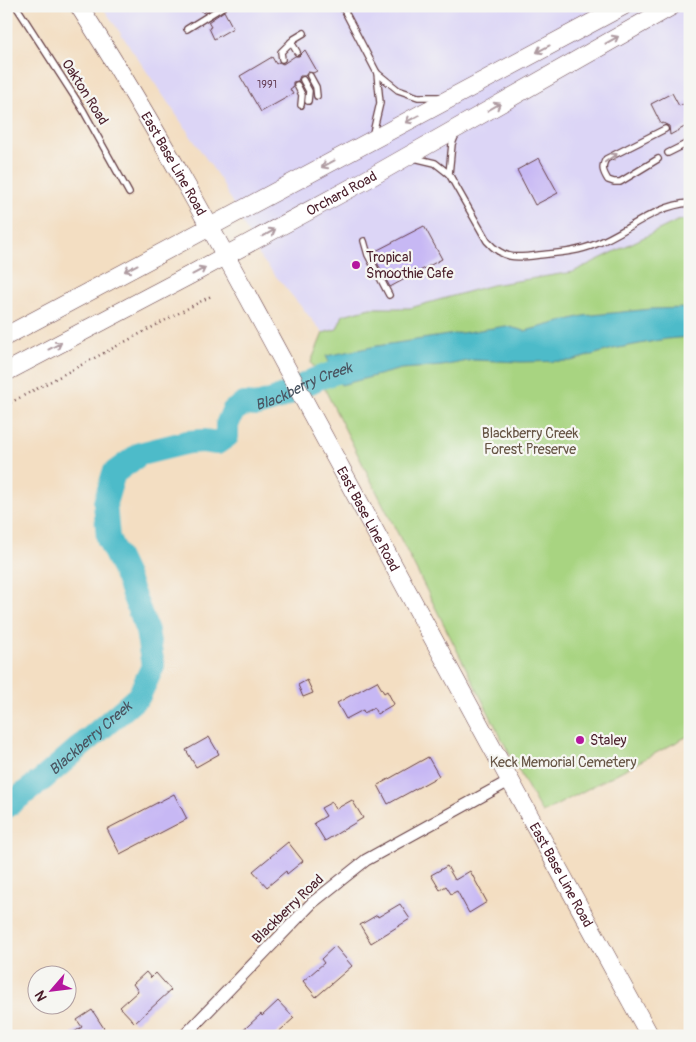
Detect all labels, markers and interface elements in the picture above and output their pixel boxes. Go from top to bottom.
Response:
one-way arrow [604,34,619,44]
one-way arrow [536,45,551,54]
street label: Oakton Road [58,56,112,128]
house number: 1991 [257,78,277,91]
one-way arrow [487,102,502,112]
street label: East Base Line Road [137,109,210,219]
one-way arrow [405,114,420,124]
one-way arrow [604,153,618,163]
one-way arrow [320,159,335,169]
street label: Orchard Road [303,167,380,219]
one-way arrow [261,228,276,237]
place label: Tropical Smoothie Cafe [366,249,453,282]
marker: Tropical Smoothie Cafe [350,259,362,271]
one-way arrow [124,263,139,273]
one-way arrow [191,265,206,275]
one-way arrow [47,341,62,350]
water label: Blackberry Creek [253,357,356,415]
park label: Blackberry Creek Forest Preserve [482,425,578,458]
street label: East Base Line Road [333,464,404,574]
water label: Blackberry Creek [45,696,137,779]
place label: Staley [590,732,627,749]
marker: Staley [574,734,586,746]
park label: Keck Memorial Cemetery [490,754,636,771]
street label: East Base Line Road [526,820,597,930]
street label: Blackberry Road [249,871,327,947]
north arrow [28,964,78,1014]
text: N [31,988,51,1004]

